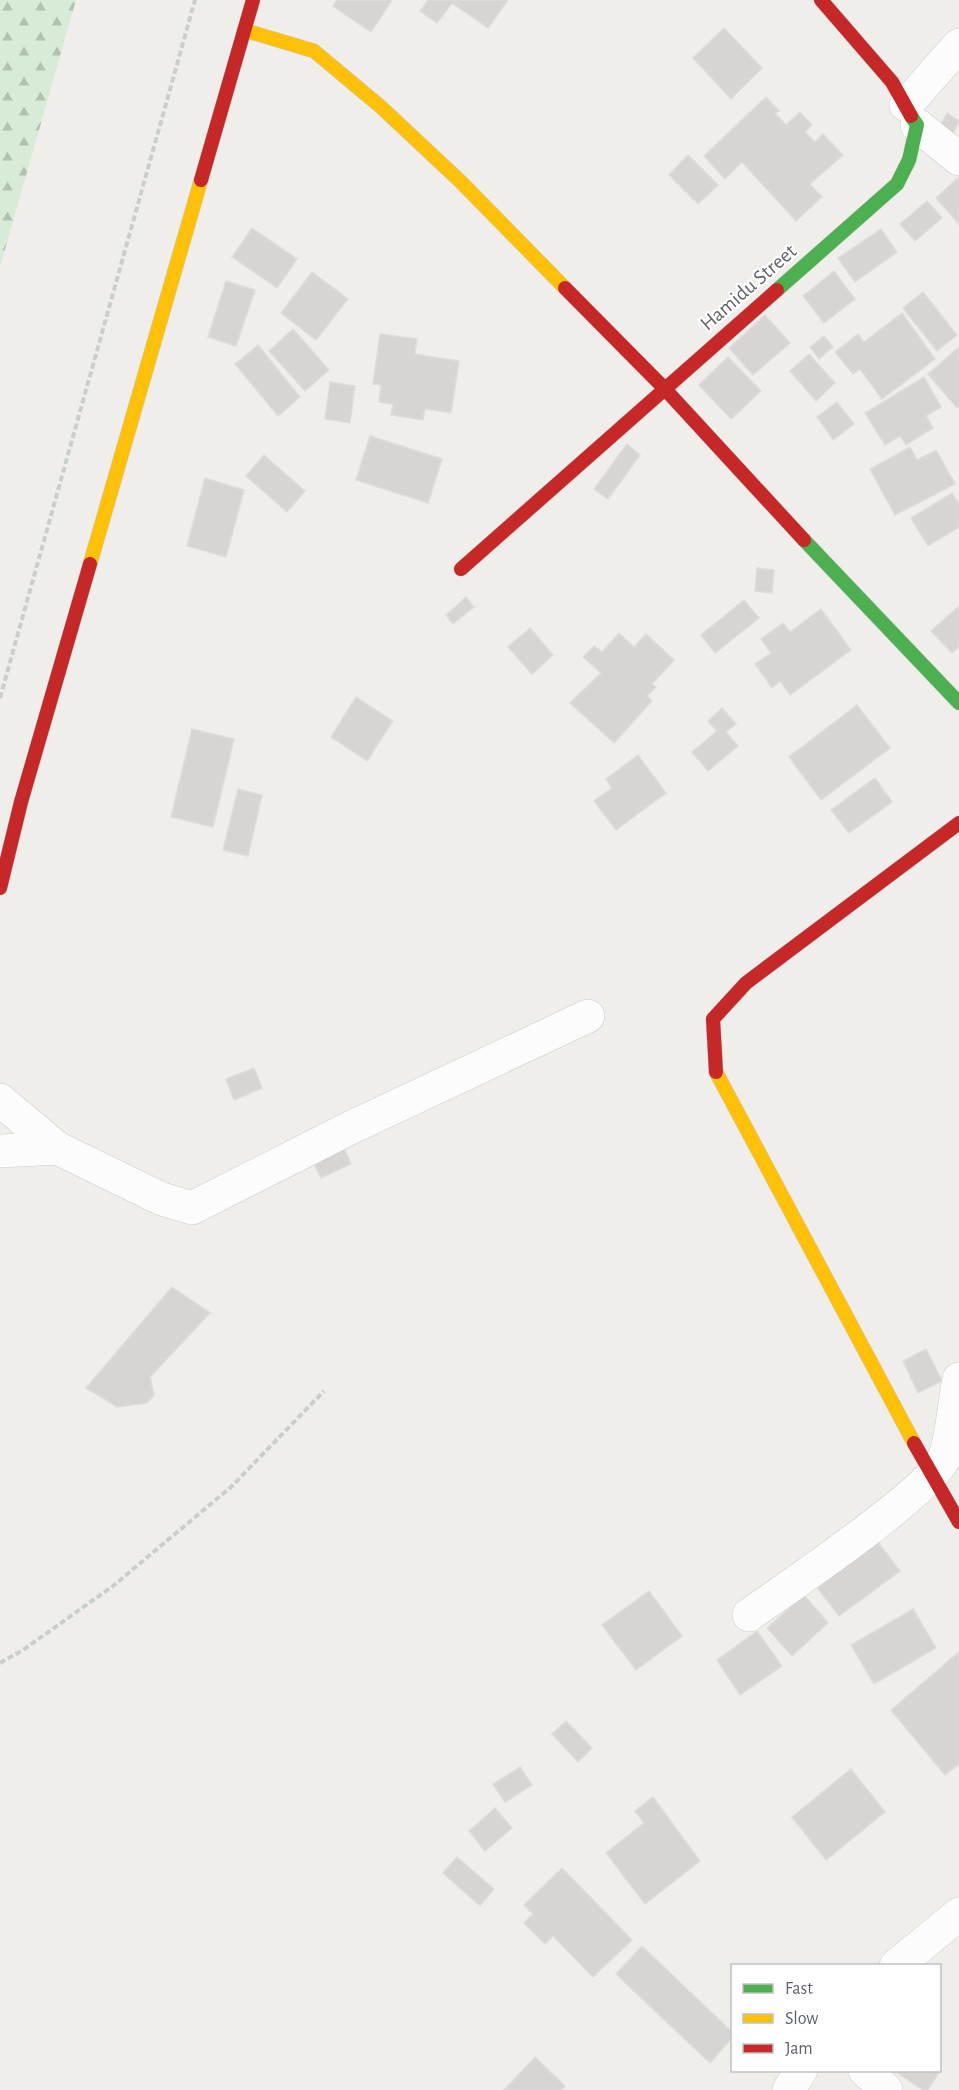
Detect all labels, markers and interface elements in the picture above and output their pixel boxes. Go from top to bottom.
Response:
street label: Hamidu Street [696,240,801,335]
legend [731,1964,941,2072]
text: Fast [785,1980,813,1998]
text: Slow [785,2010,818,2028]
text: Jam [785,2040,813,2058]

